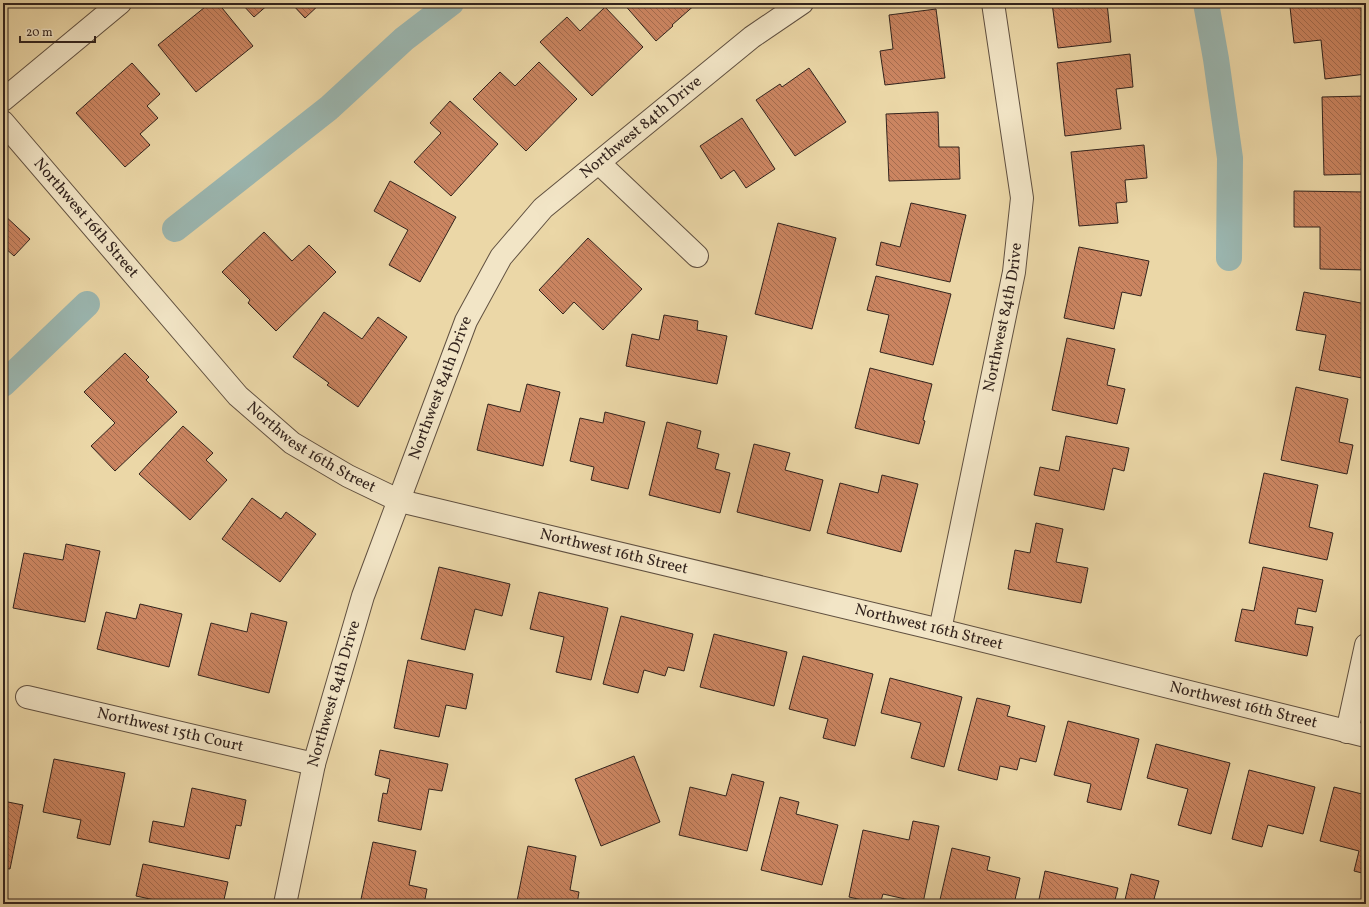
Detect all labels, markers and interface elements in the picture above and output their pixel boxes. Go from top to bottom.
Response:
scale bar [20,18,95,44]
text: 20 m [26,25,53,41]
street label: Northwest 84th Drive [575,71,707,184]
street label: Northwest 16th Street [28,154,144,283]
street label: Northwest 84th Drive [978,242,1028,394]
street label: Northwest 84th Drive [404,312,478,463]
street label: Northwest 16th Street [241,397,380,499]
street label: Northwest 16th Street [537,524,690,580]
street label: Northwest 16th Street [852,599,1006,656]
street label: Northwest 84th Drive [303,618,366,770]
street label: Northwest 16th Street [1167,676,1320,735]
street label: Northwest 15th Court [95,703,246,758]

